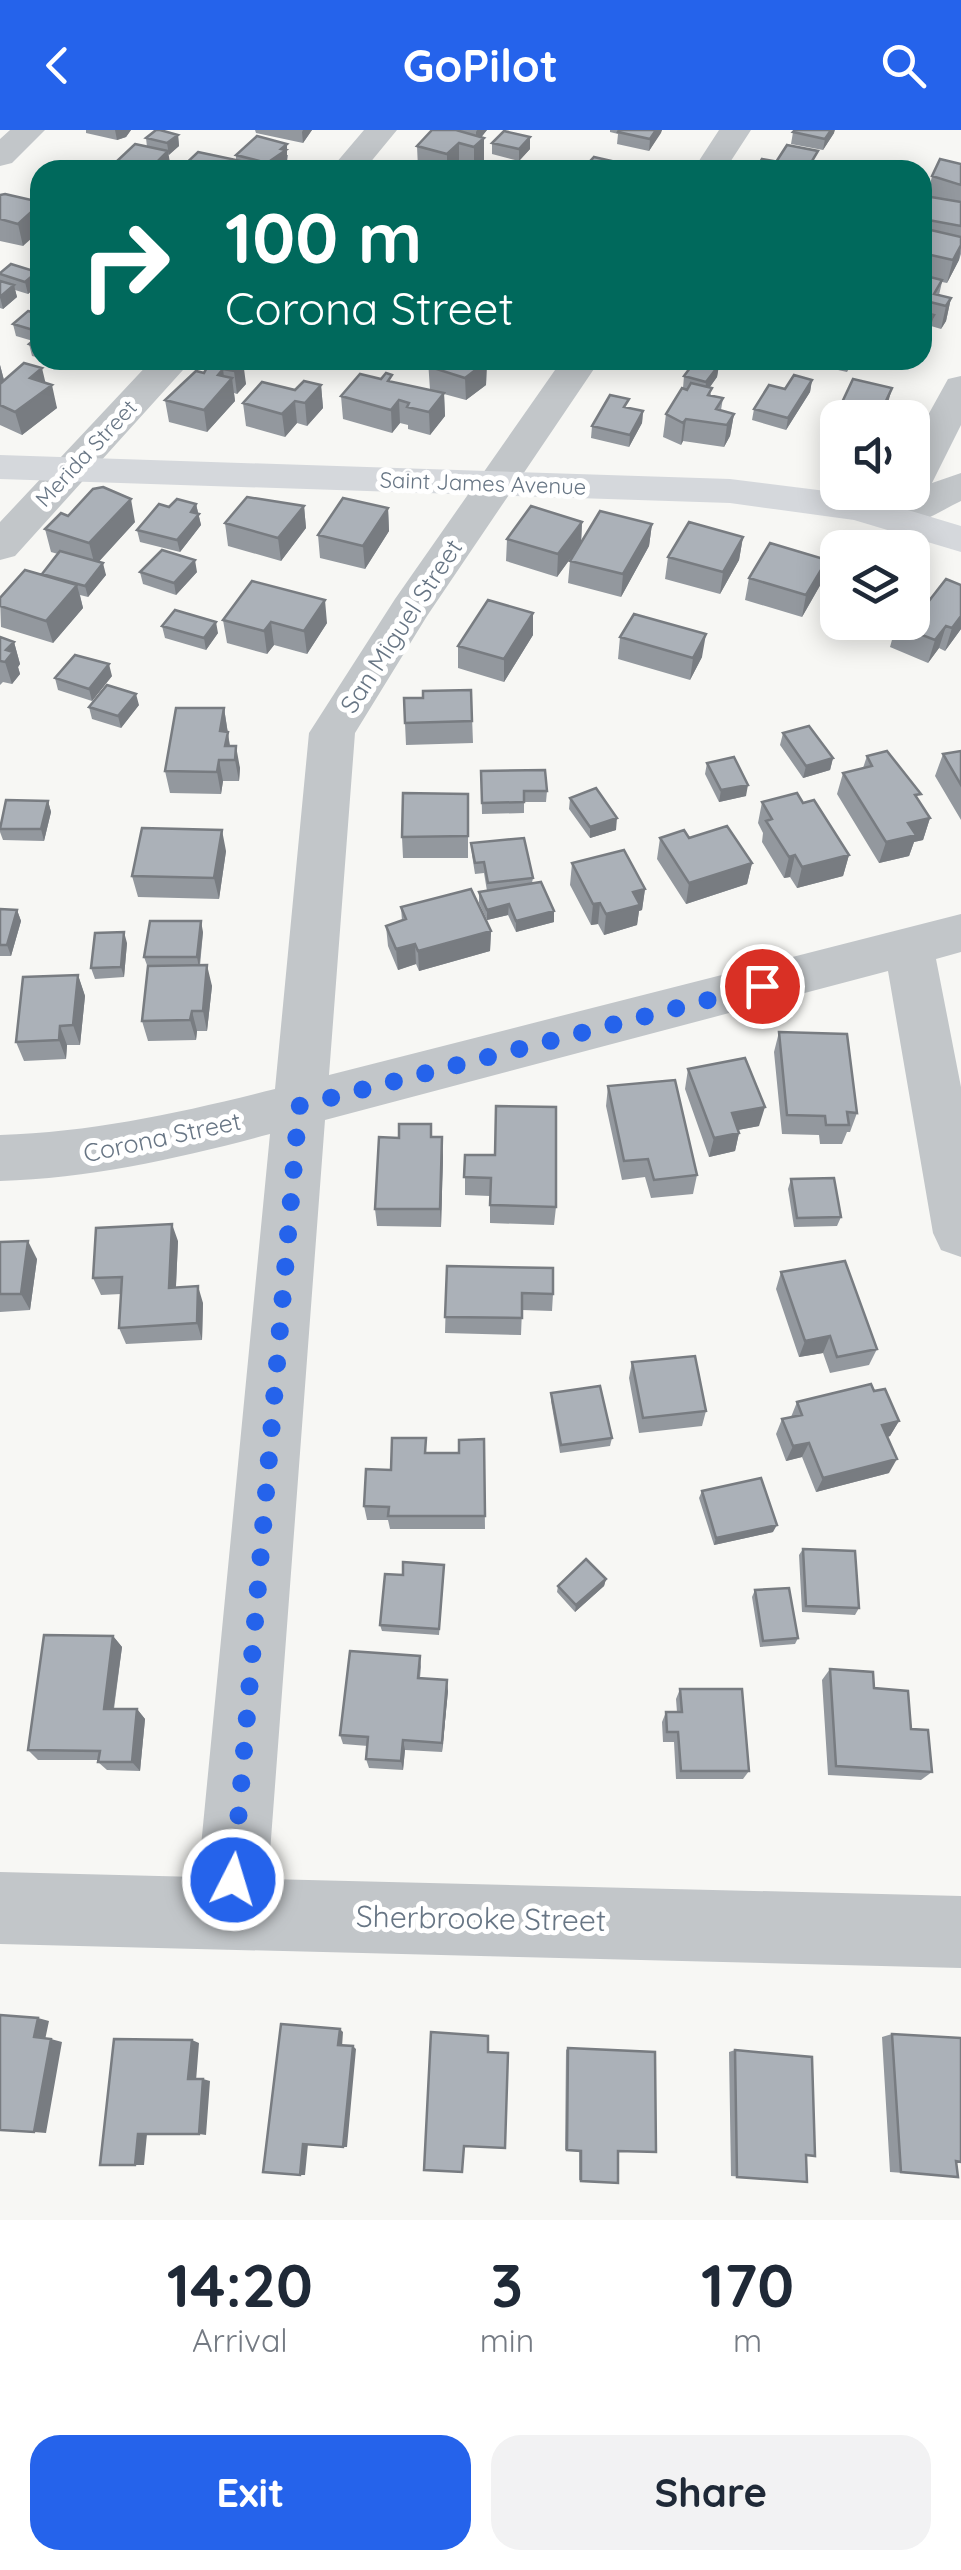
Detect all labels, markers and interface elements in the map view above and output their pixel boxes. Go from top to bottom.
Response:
text: GoPilot [403,37,558,93]
icon: back [30,38,85,93]
icon: search [876,38,931,93]
text: 100 m [225,193,422,281]
icon: right [60,200,190,330]
text: Corona Street [225,280,514,336]
street label: Merida Street [29,393,143,513]
map controls [820,400,930,640]
button: sound [820,400,930,510]
street label: Saint James Avenue [379,465,587,501]
button: layers [820,530,930,640]
street label: San Miguel Street [333,533,468,719]
pin [720,944,805,1029]
icon: arrive [735,959,790,1014]
street label: Corona Street [80,1105,244,1168]
position arrow [181,1828,285,1932]
street label: Sherbrooke Street [356,1897,606,1939]
text: 14:20 [167,2247,313,2322]
text: 3 [491,2247,523,2322]
text: 170 [701,2247,794,2322]
text: Arrival [192,2320,288,2360]
text: min [480,2320,534,2360]
text: m [733,2320,762,2360]
button: Exit [30,2435,471,2550]
button: Share [491,2435,931,2550]

